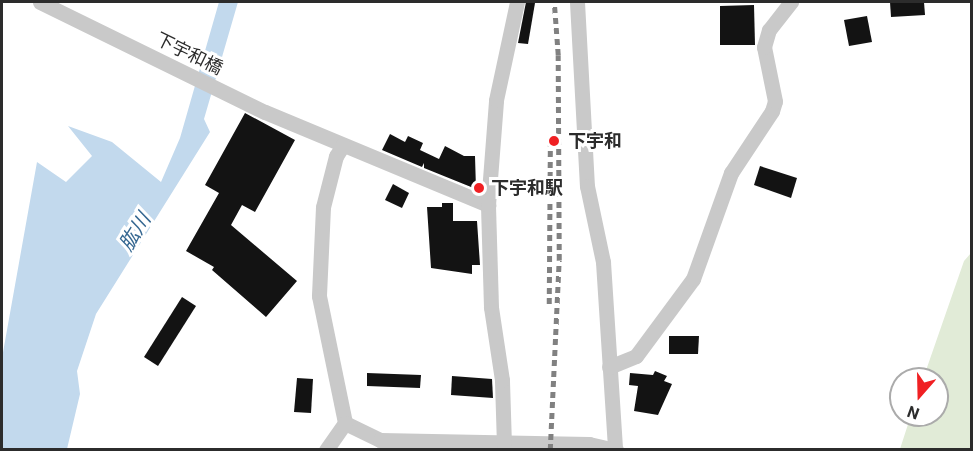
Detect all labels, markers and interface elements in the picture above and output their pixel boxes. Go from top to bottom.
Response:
street label: 下宇和橋 [152,29,226,79]
place label: 下宇和 [568,130,622,152]
marker: 下宇和 [545,132,563,150]
place label: 下宇和駅 [491,177,563,199]
marker: 下宇和駅 [472,181,486,195]
water label: 肱川 [114,209,156,255]
north arrow [889,367,949,427]
text: N [905,402,922,423]

